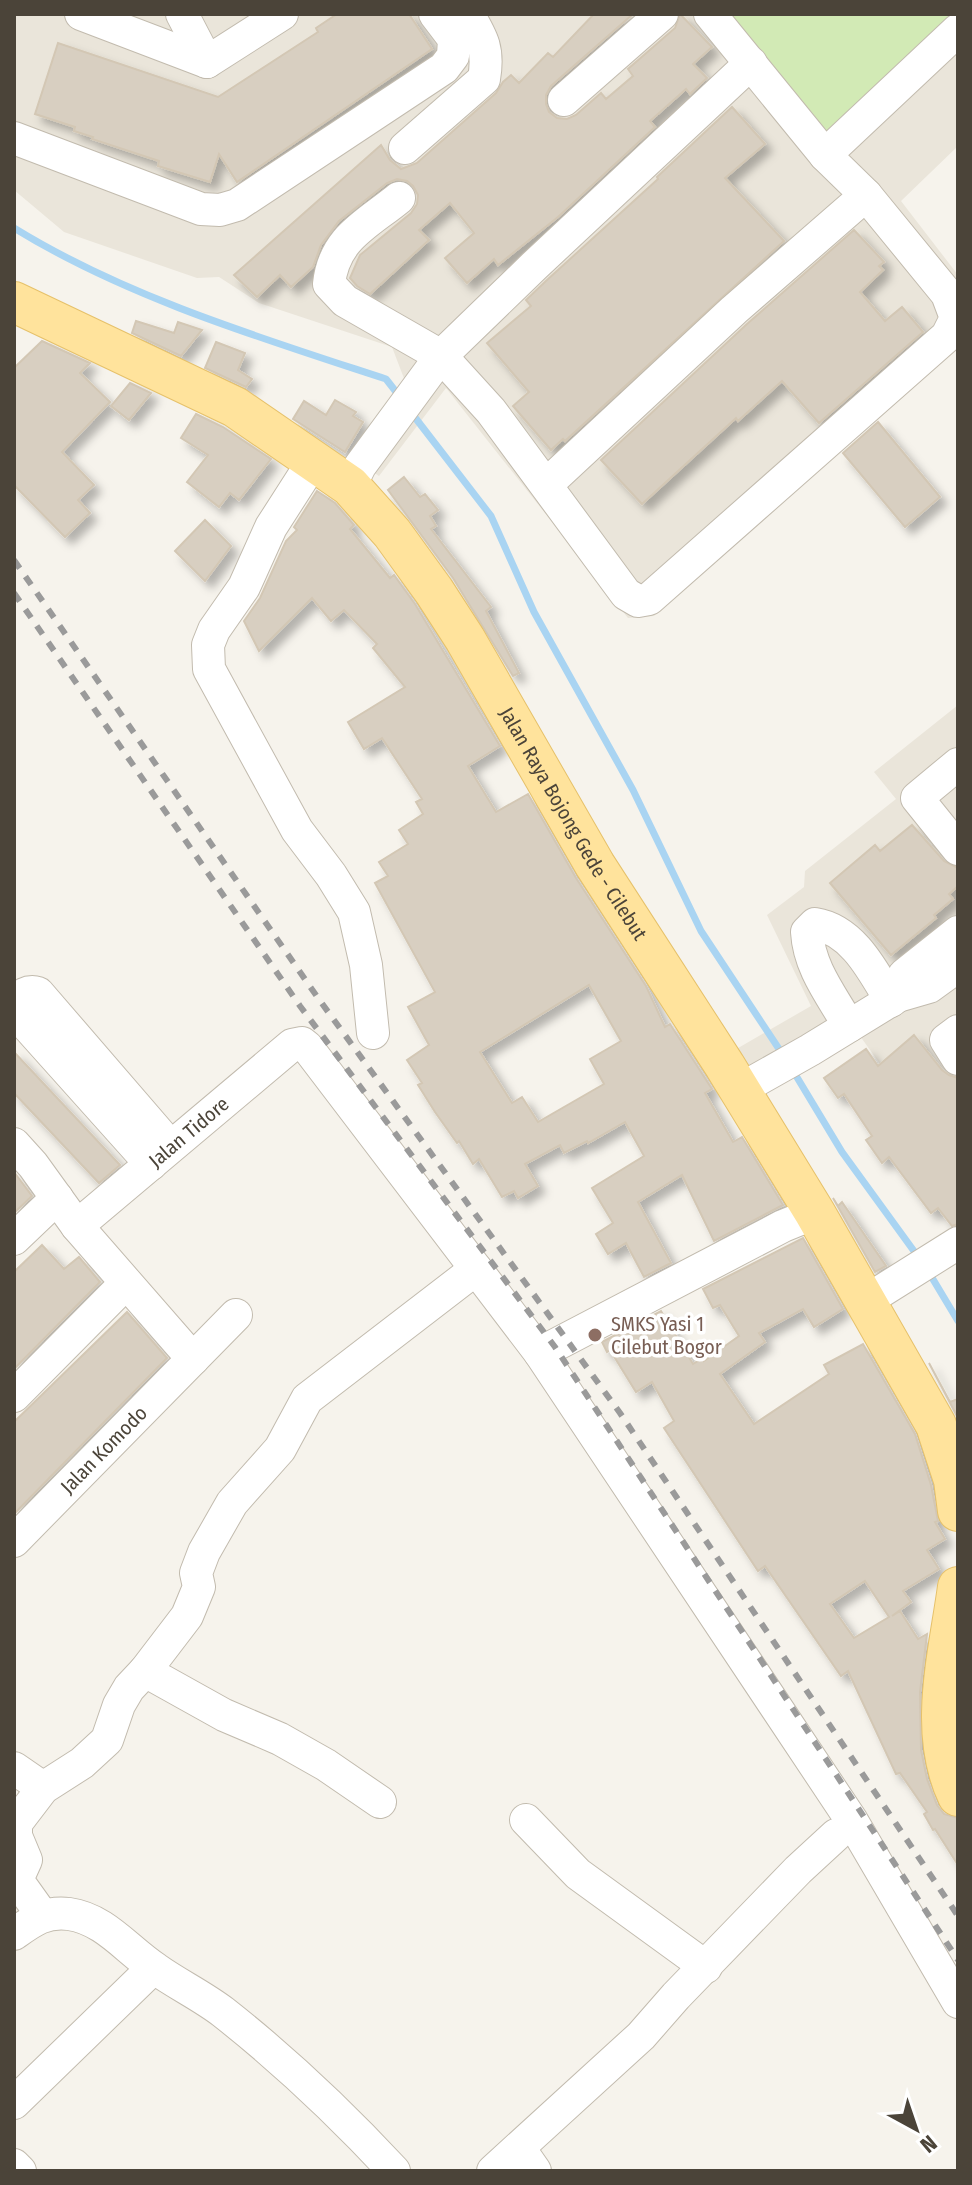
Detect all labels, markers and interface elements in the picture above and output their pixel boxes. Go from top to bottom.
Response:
street label: Jalan Raya Bojong Gede - Cilebut [495,703,652,945]
street label: Jalan Tidore [144,1091,234,1172]
place label: SMKS Yasi 1 Cilebut Bogor [611,1312,722,1359]
marker: SMKS Yasi 1 Cilebut Bogor [586,1326,604,1344]
street label: Jalan Komodo [55,1401,152,1499]
north arrow [876,2089,956,2169]
text: N [915,2129,942,2159]

